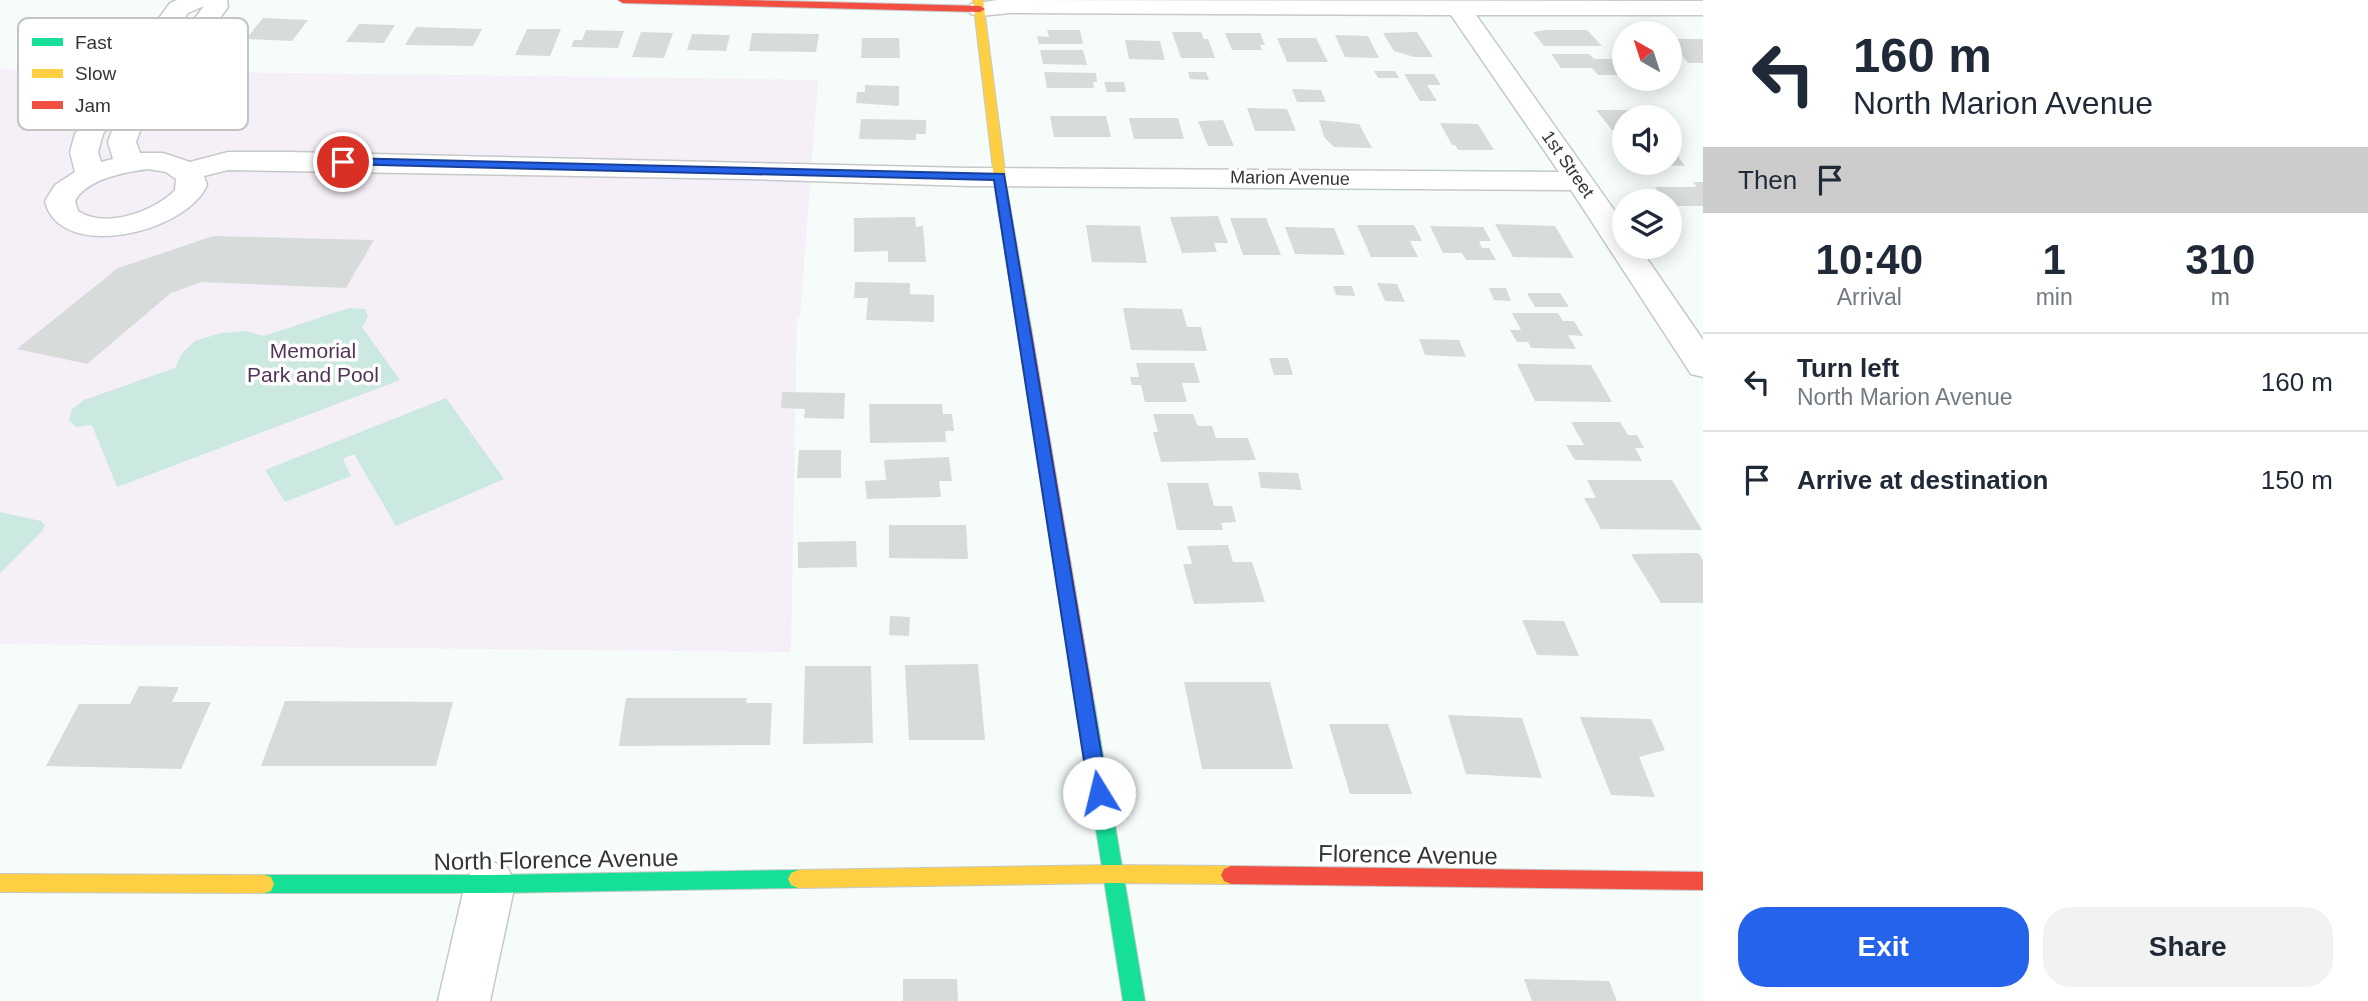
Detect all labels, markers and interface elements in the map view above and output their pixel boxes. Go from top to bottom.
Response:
legend [18,18,248,130]
north arrow [1612,21,1682,91]
map controls [1612,21,1682,259]
icon: left [1738,28,1829,119]
text: 160 m [1853,28,1992,82]
text: Fast [75,32,113,53]
text: Slow [75,63,116,84]
text: North Marion Avenue [1853,85,2153,121]
text: Jam [75,95,111,116]
button: sound [1612,105,1682,175]
street label: 1st Street [1538,127,1598,201]
pin [313,132,373,192]
icon: arrive [324,143,362,181]
icon: arrive [1811,161,1849,199]
text: Then [1738,165,1797,195]
street label: Marion Avenue [1230,167,1350,189]
button: layers [1612,189,1682,259]
text: 10:40 [1816,236,1923,283]
text: 1 [2042,236,2066,283]
text: 310 [2185,236,2255,283]
text: Arrival [1837,284,1902,310]
text: min [2036,284,2073,310]
text: m [2211,284,2230,310]
park label: Memorial Park and Pool [247,339,379,386]
text: Turn left [1797,353,1899,383]
icon: left [1738,363,1776,401]
text: 160 m [2261,367,2333,397]
text: North Marion Avenue [1797,384,2013,410]
icon: arrive [1738,461,1776,499]
text: Arrive at destination [1797,465,2048,495]
text: 150 m [2261,465,2333,495]
position arrow [1062,756,1136,830]
street label: Florence Avenue [1318,839,1498,870]
street label: North Florence Avenue [433,844,679,875]
button: Exit [1738,907,2029,987]
button: Share [2043,907,2333,987]

